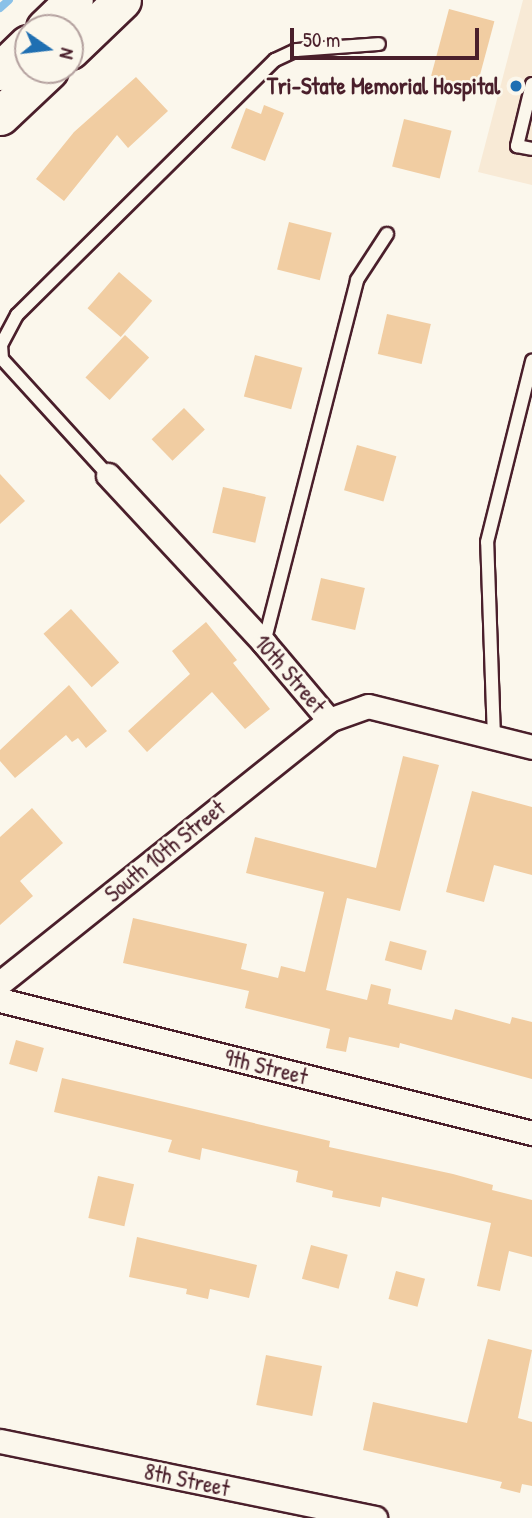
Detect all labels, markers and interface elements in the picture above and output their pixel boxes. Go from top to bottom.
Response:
north arrow [14,14,84,84]
scale bar [294,14,483,58]
text: 50 m [303,25,340,54]
text: N [54,46,81,62]
place label: Tri-State Memorial Hospital [267,72,500,100]
marker: Tri-State Memorial Hospital [506,76,526,96]
street label: 10th Street [248,629,332,719]
street label: South 10th Street [99,794,231,908]
street label: 9th Street [221,1043,311,1091]
street label: 8th Street [142,1458,232,1502]

